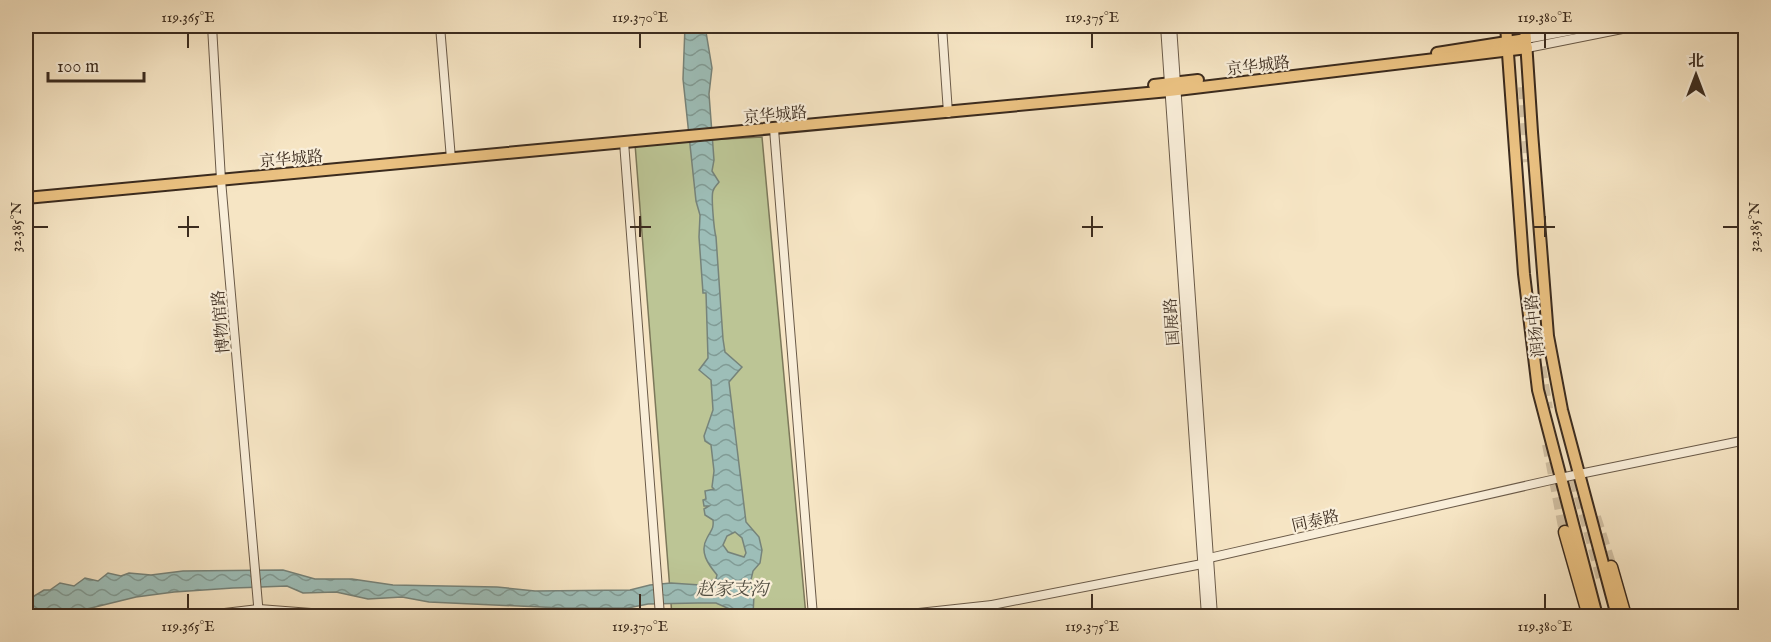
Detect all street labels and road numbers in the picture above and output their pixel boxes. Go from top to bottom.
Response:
street label: 京华城路 [1225,53,1291,81]
street label: 京华城路 [742,103,808,129]
street label: 京华城路 [258,147,324,173]
street label: 博物馆路 [209,289,235,355]
street label: 润扬中路 [1522,293,1550,359]
street label: 国展路 [1161,297,1185,347]
street label: 同泰路 [1290,507,1341,537]

